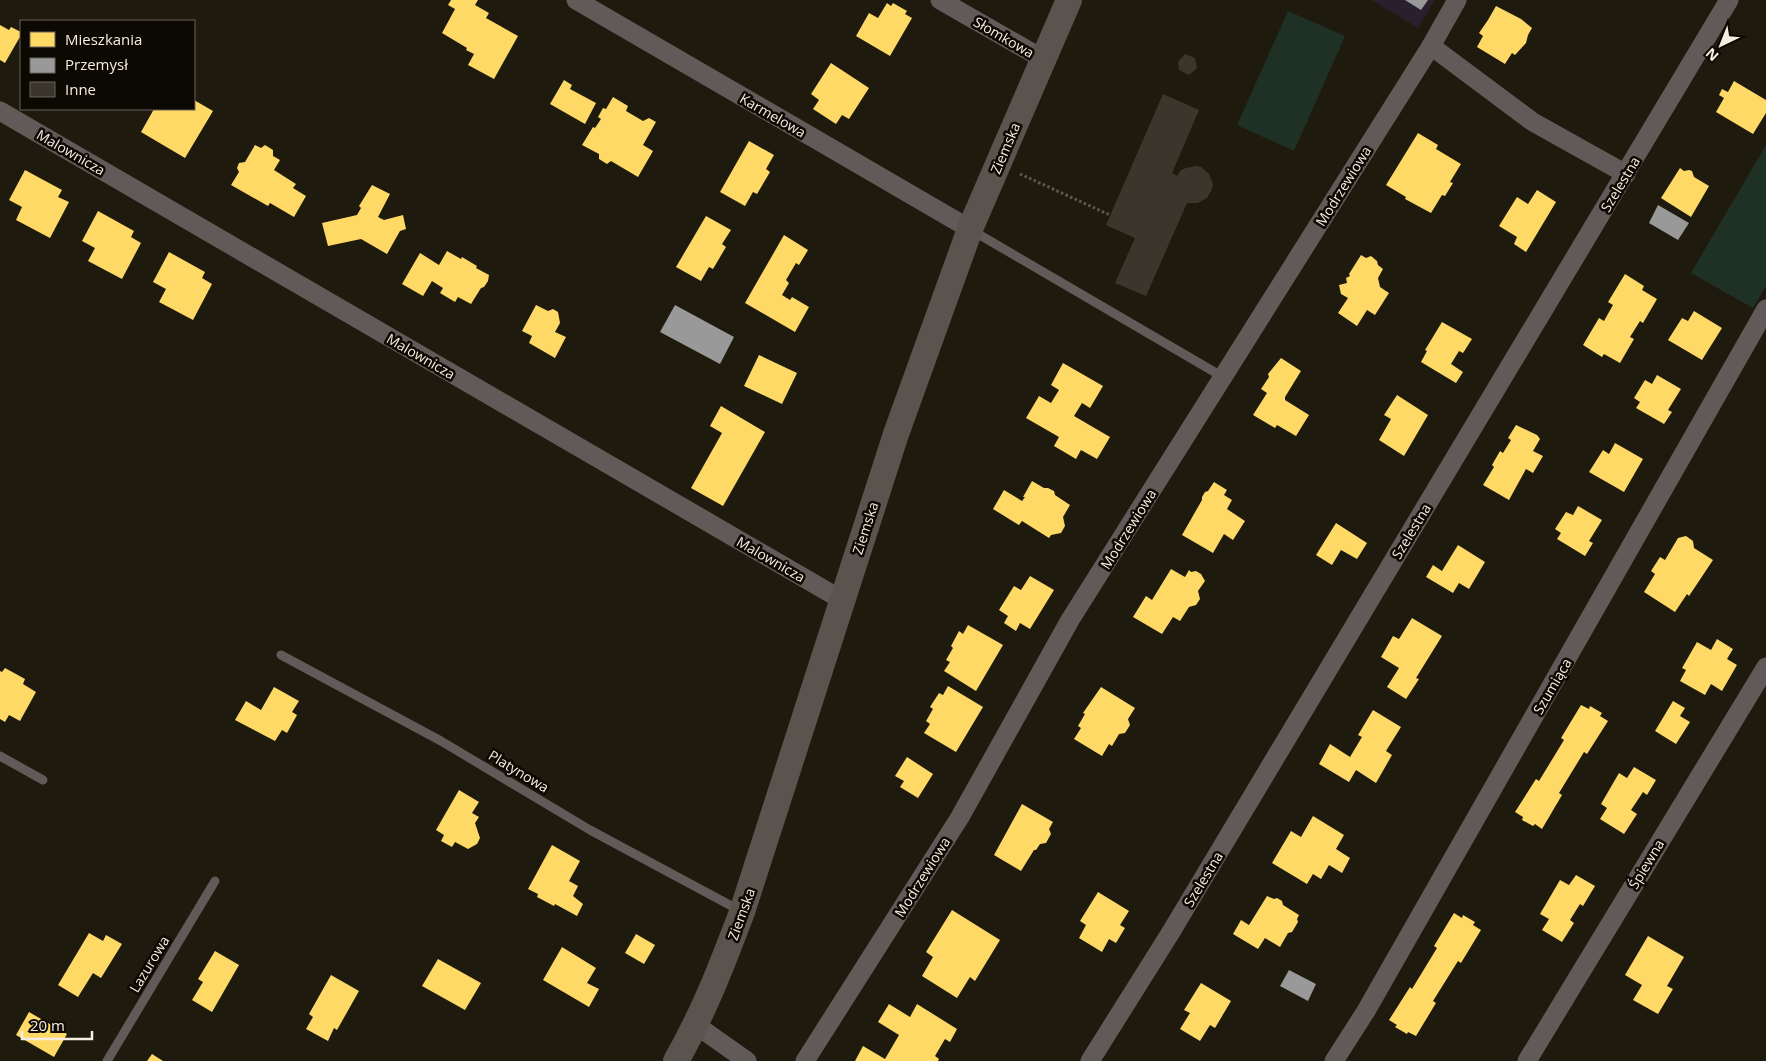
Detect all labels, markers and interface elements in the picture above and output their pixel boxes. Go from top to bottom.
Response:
street label: Słomkowa [970,12,1038,62]
legend [20,20,195,110]
north arrow [1696,20,1746,70]
text: Mieszkania [65,29,142,49]
text: N [1701,44,1722,66]
text: Przemysł [65,54,128,74]
text: Inne [65,79,96,99]
street label: Karmelowa [736,88,810,142]
street label: Ziemska [986,119,1024,177]
street label: Malownicza [33,125,109,179]
street label: Modrzewiowa [1311,142,1375,230]
street label: Szelestna [1596,153,1644,215]
street label: Malownicza [383,329,459,383]
street label: Modrzewiowa [1096,485,1160,573]
street label: Ziemska [848,499,882,557]
street label: Szelestna [1387,500,1435,562]
street label: Malownicza [733,532,809,586]
street label: Szumiąca [1528,655,1576,717]
street label: Platynowa [485,746,553,796]
street label: Modrzewiowa [890,833,954,921]
street label: Śpiewna [1624,836,1668,892]
street label: Szelestna [1179,848,1227,910]
street label: Ziemska [723,885,759,943]
street label: Lazurowa [125,932,173,996]
scale bar [22,1008,92,1040]
text: 20 m [30,1015,65,1035]

